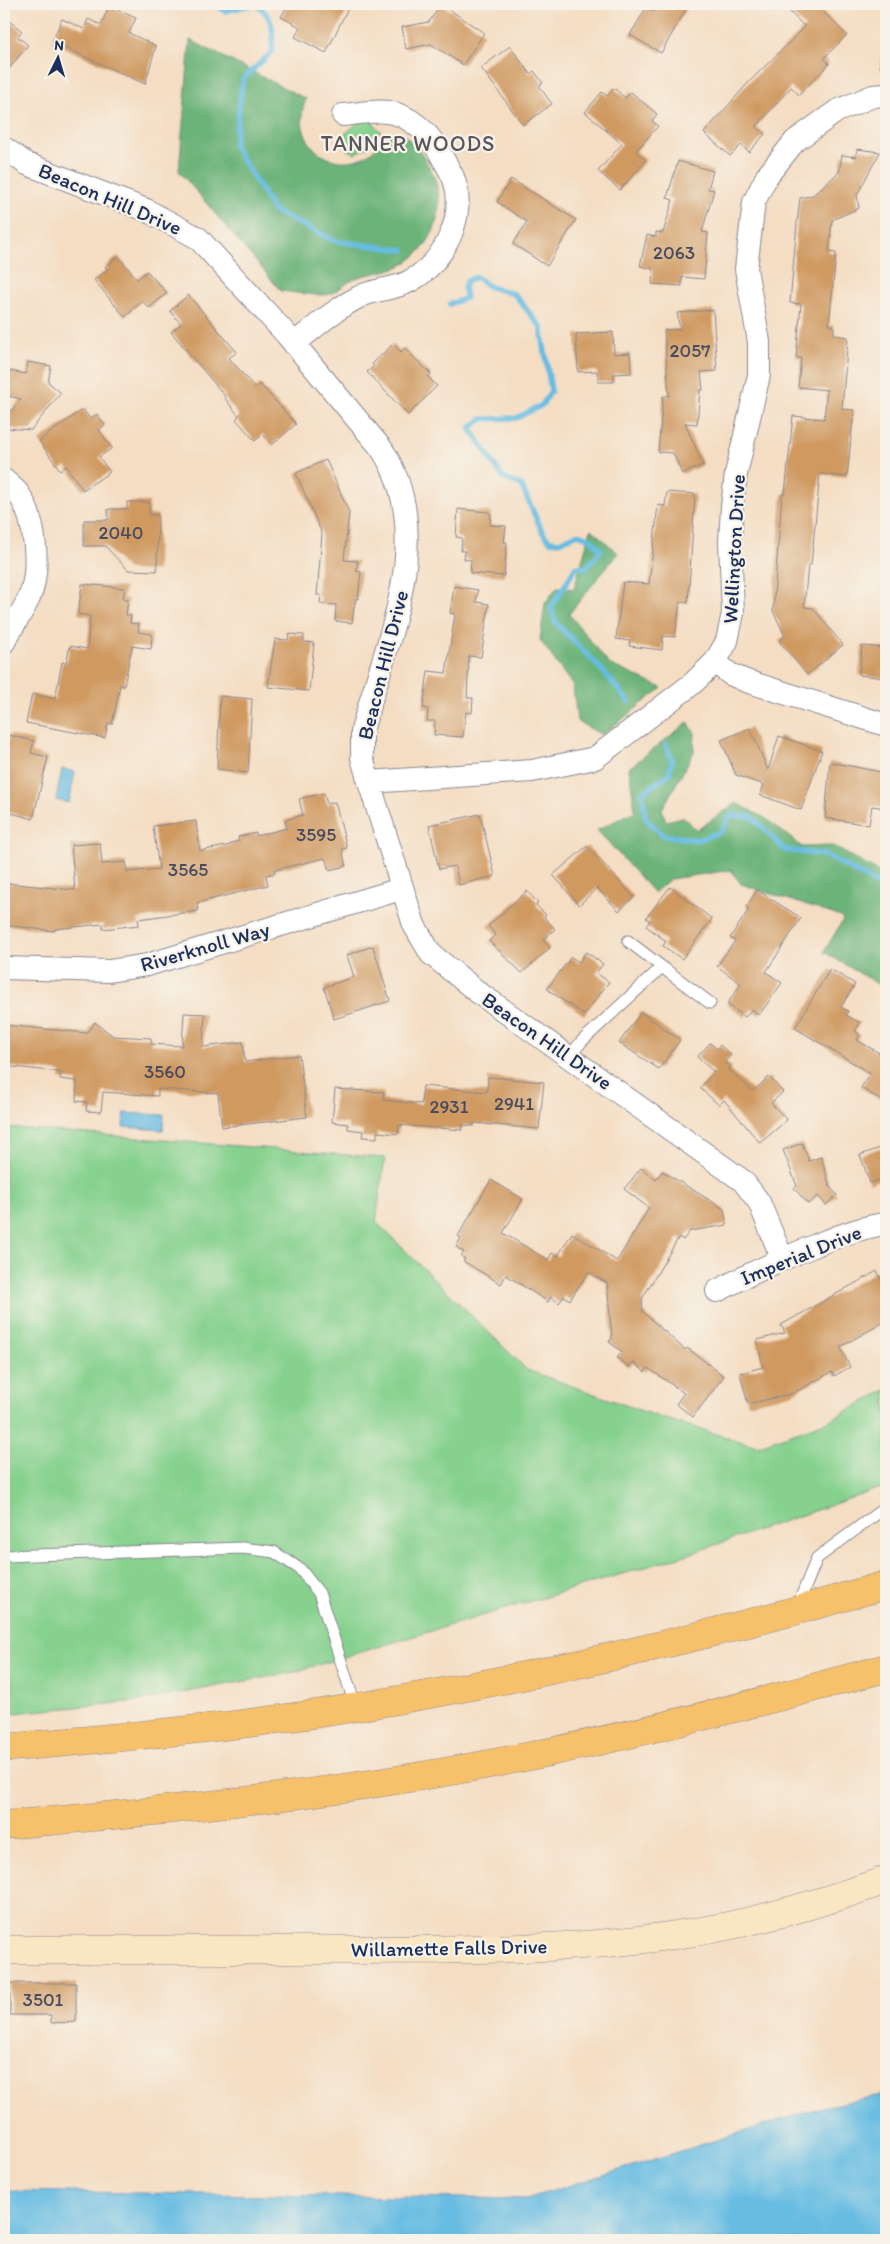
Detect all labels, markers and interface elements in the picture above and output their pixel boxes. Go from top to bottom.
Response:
north arrow [32,32,82,82]
text: N [54,37,65,54]
district label: TANNER WOODS [321,130,495,157]
street label: Beacon Hill Drive [35,157,186,240]
house number: 2063 [653,241,695,264]
house number: 2057 [669,339,711,362]
street label: Wellington Drive [717,474,750,624]
house number: 2040 [99,521,143,544]
street label: Beacon Hill Drive [352,587,413,742]
house number: 3595 [296,823,336,846]
house number: 3565 [168,858,208,881]
street label: Riverknoll Way [137,916,273,977]
street label: Beacon Hill Drive [477,986,617,1095]
house number: 3560 [144,1060,186,1083]
house number: 2941 [494,1092,534,1115]
house number: 2931 [429,1095,469,1118]
street label: Imperial Drive [737,1219,865,1290]
street label: Willamette Falls Drive [350,1933,548,1962]
house number: 3501 [23,1988,64,2011]

